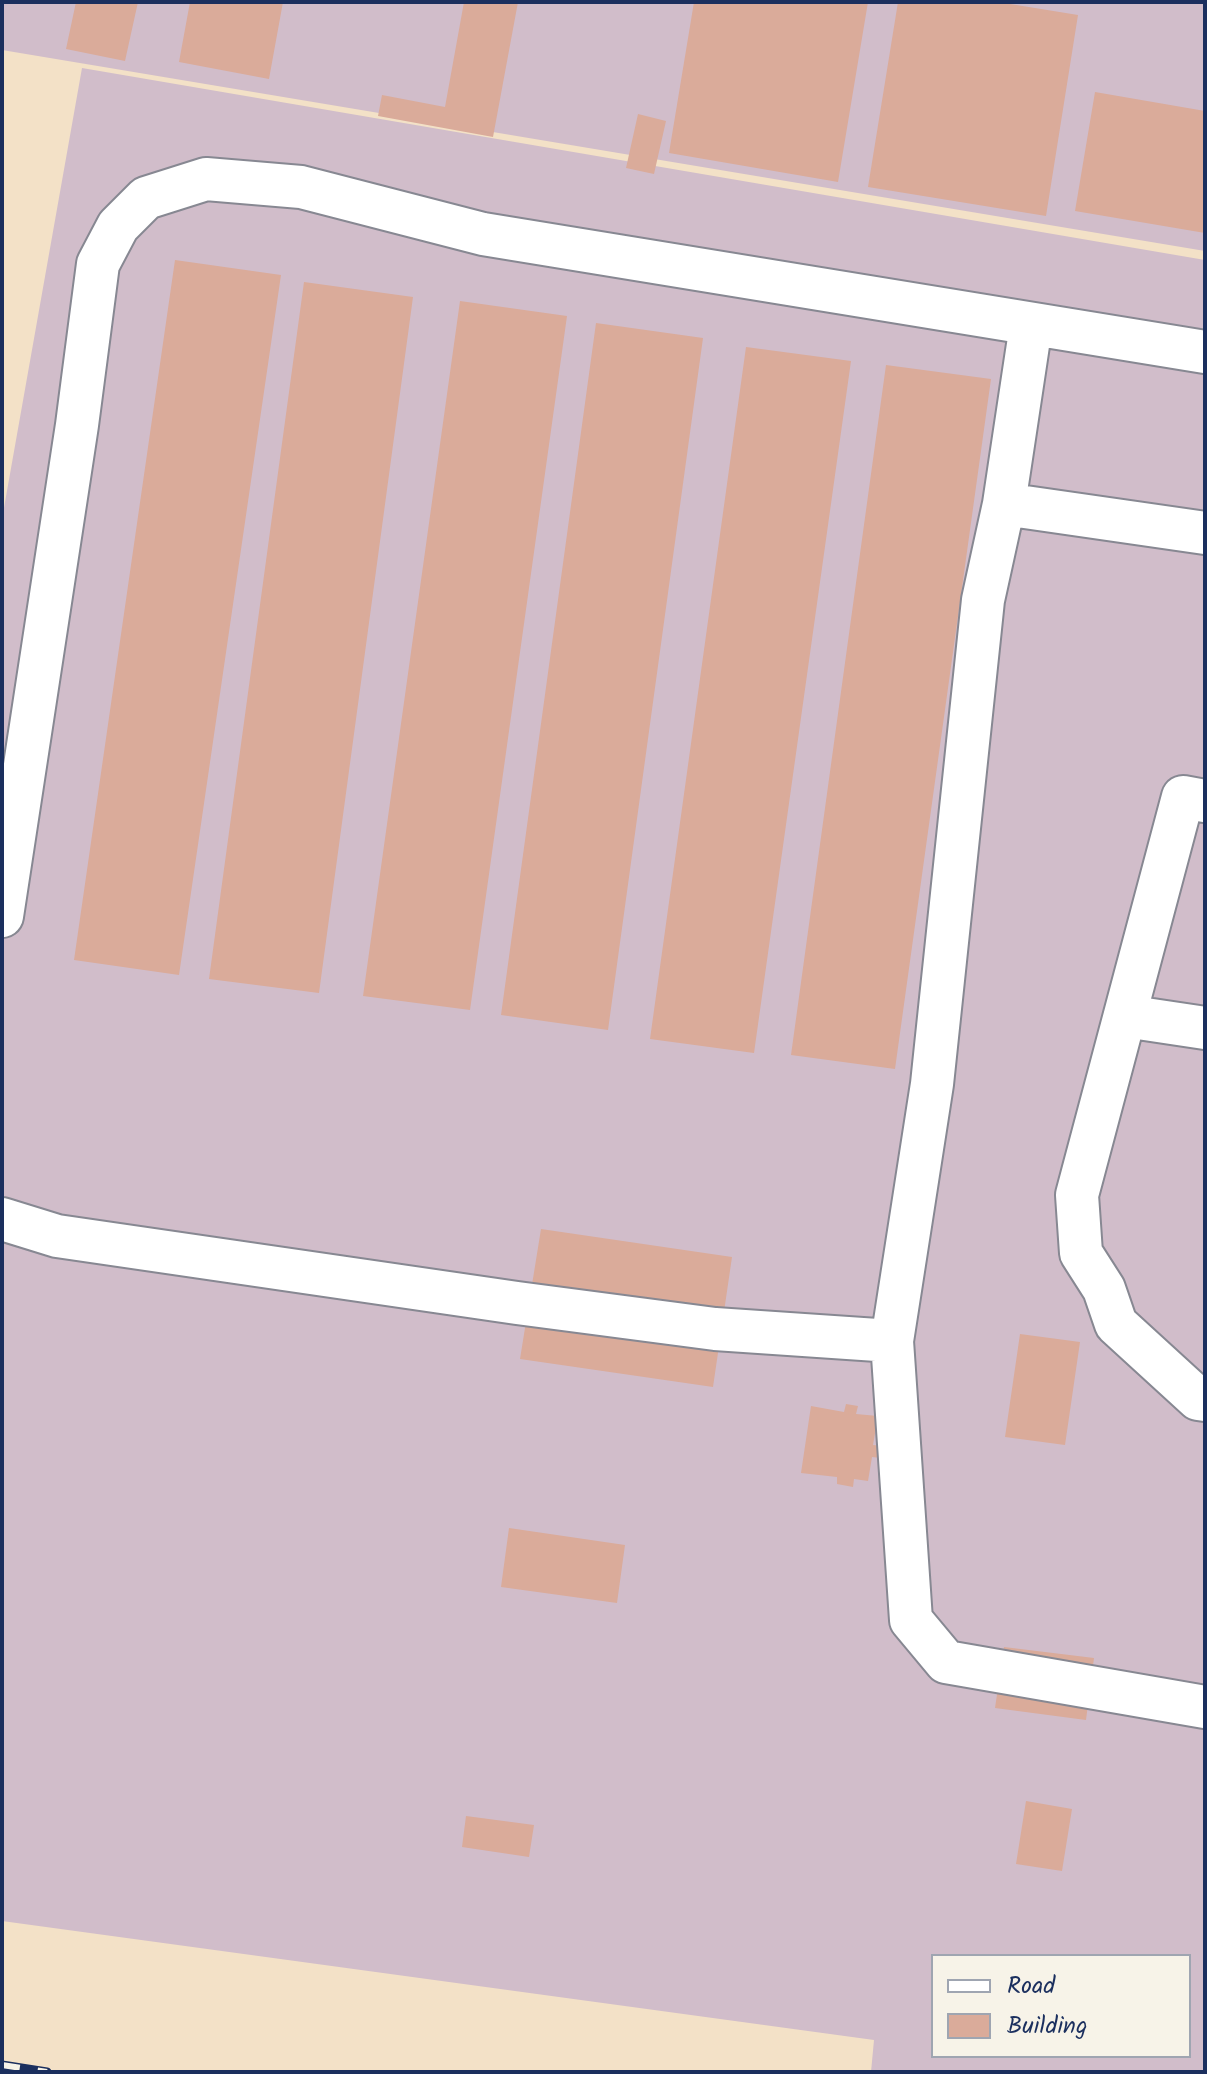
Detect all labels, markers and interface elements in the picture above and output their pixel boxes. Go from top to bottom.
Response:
legend [931,1954,1191,2058]
text: Road [1007,1967,1055,2006]
text: Building [1007,2007,1087,2046]

